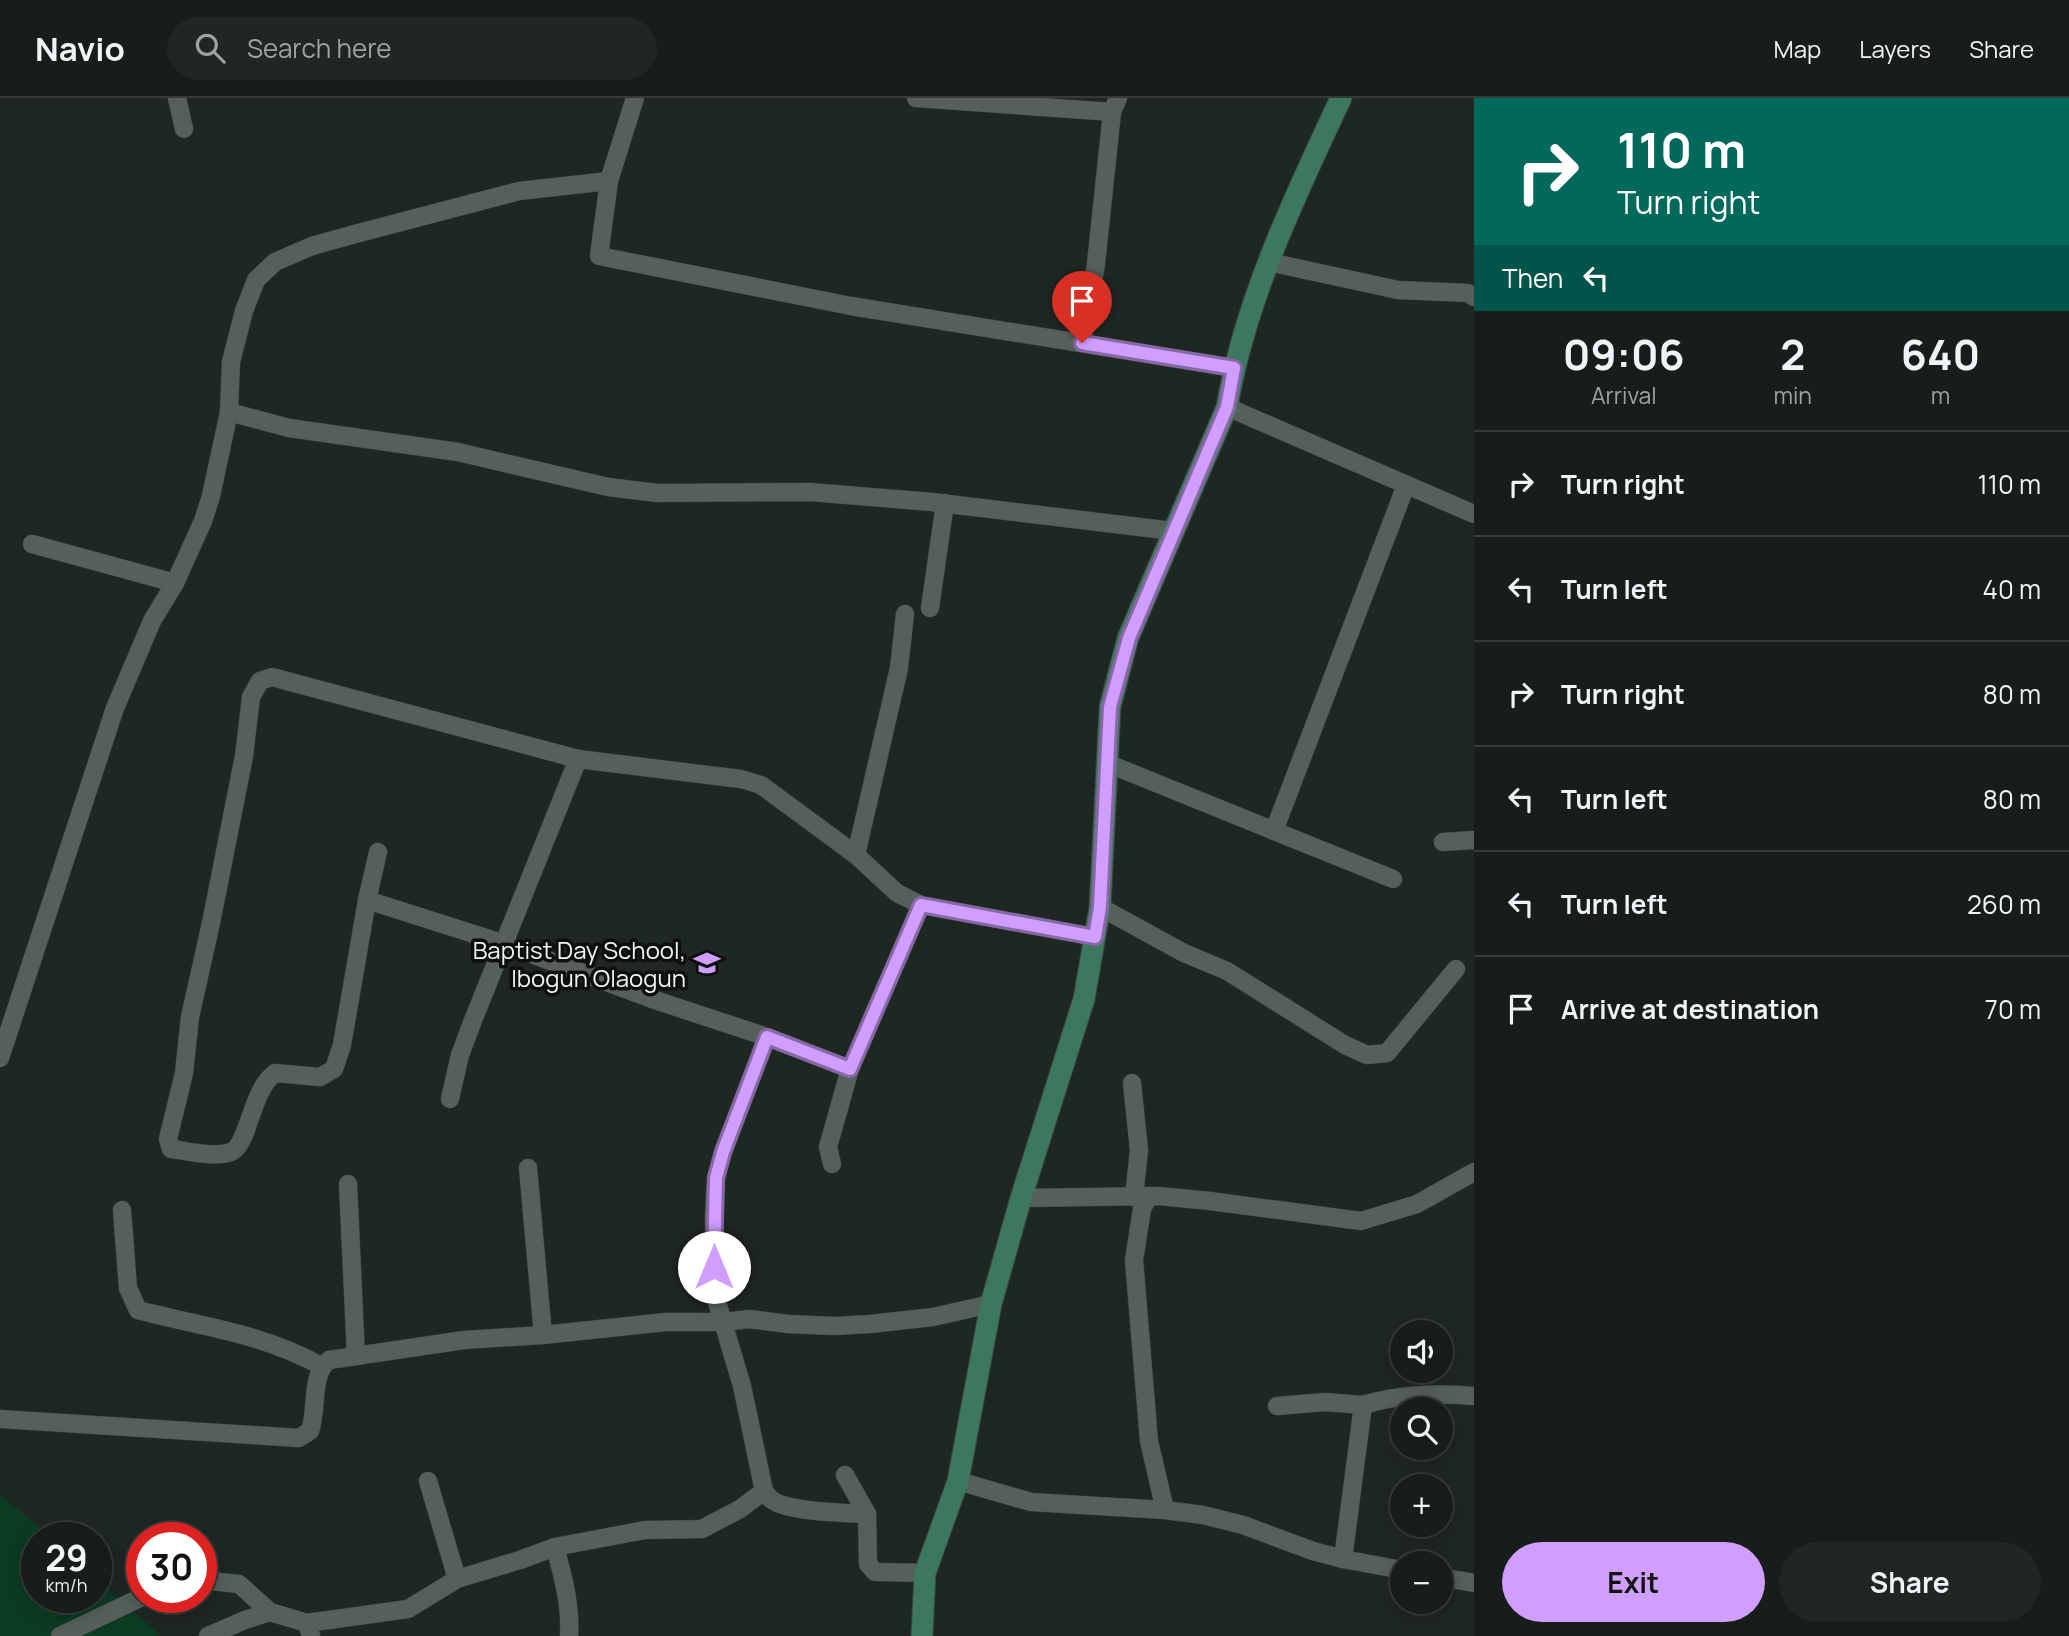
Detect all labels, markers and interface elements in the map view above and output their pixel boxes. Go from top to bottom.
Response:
search box [167,17,657,80]
text: Navio [35,26,125,71]
icon: search [191,29,229,67]
text: Search here [247,30,391,66]
text: Map [1774,32,1821,65]
text: Layers [1859,32,1931,65]
text: Share [1969,32,2034,65]
text: 110 m [1617,116,1746,183]
icon: right [1502,126,1593,217]
text: Turn right [1617,180,1760,224]
icon: left [1577,259,1615,297]
text: Then [1502,260,1563,296]
pin [1052,271,1112,343]
icon: arrive [1063,282,1101,320]
text: 09:06 [1563,325,1685,383]
text: 2 [1780,325,1805,383]
text: 640 [1901,325,1980,383]
text: Arrival [1591,379,1657,411]
text: min [1774,379,1812,411]
text: m [1931,379,1950,411]
icon: right [1502,465,1540,503]
text: Turn right [1561,466,1685,502]
text: 110 m [1978,466,2041,502]
icon: left [1502,570,1540,608]
text: Turn left [1561,571,1668,607]
text: 40 m [1983,571,2041,607]
icon: right [1502,675,1540,713]
text: Turn right [1561,676,1685,712]
text: 80 m [1983,676,2041,712]
icon: left [1502,780,1540,818]
text: Turn left [1561,781,1668,817]
text: 80 m [1983,781,2041,817]
icon: left [1502,885,1540,923]
text: Turn left [1561,886,1668,922]
text: 260 m [1967,886,2041,922]
place label: Baptist Day School, Ibogun Olaogun [473,933,686,994]
school or university icon: Baptist Day School, Ibogun Olaogun [692,948,722,978]
icon: arrive [1502,990,1540,1028]
text: Arrive at destination [1561,991,1819,1027]
text: 70 m [1985,991,2041,1027]
position arrow [677,1230,751,1304]
map controls [1390,1320,1453,1614]
button: sound [1390,1320,1453,1383]
button: search [1390,1397,1453,1460]
button: + [1390,1474,1453,1537]
speed limit sign: 30 [126,1522,217,1613]
text: 29 [45,1534,88,1582]
button: Exit [1502,1542,1765,1622]
button: Share [1779,1542,2041,1622]
button: − [1390,1551,1453,1614]
text: km/h [46,1573,87,1597]

